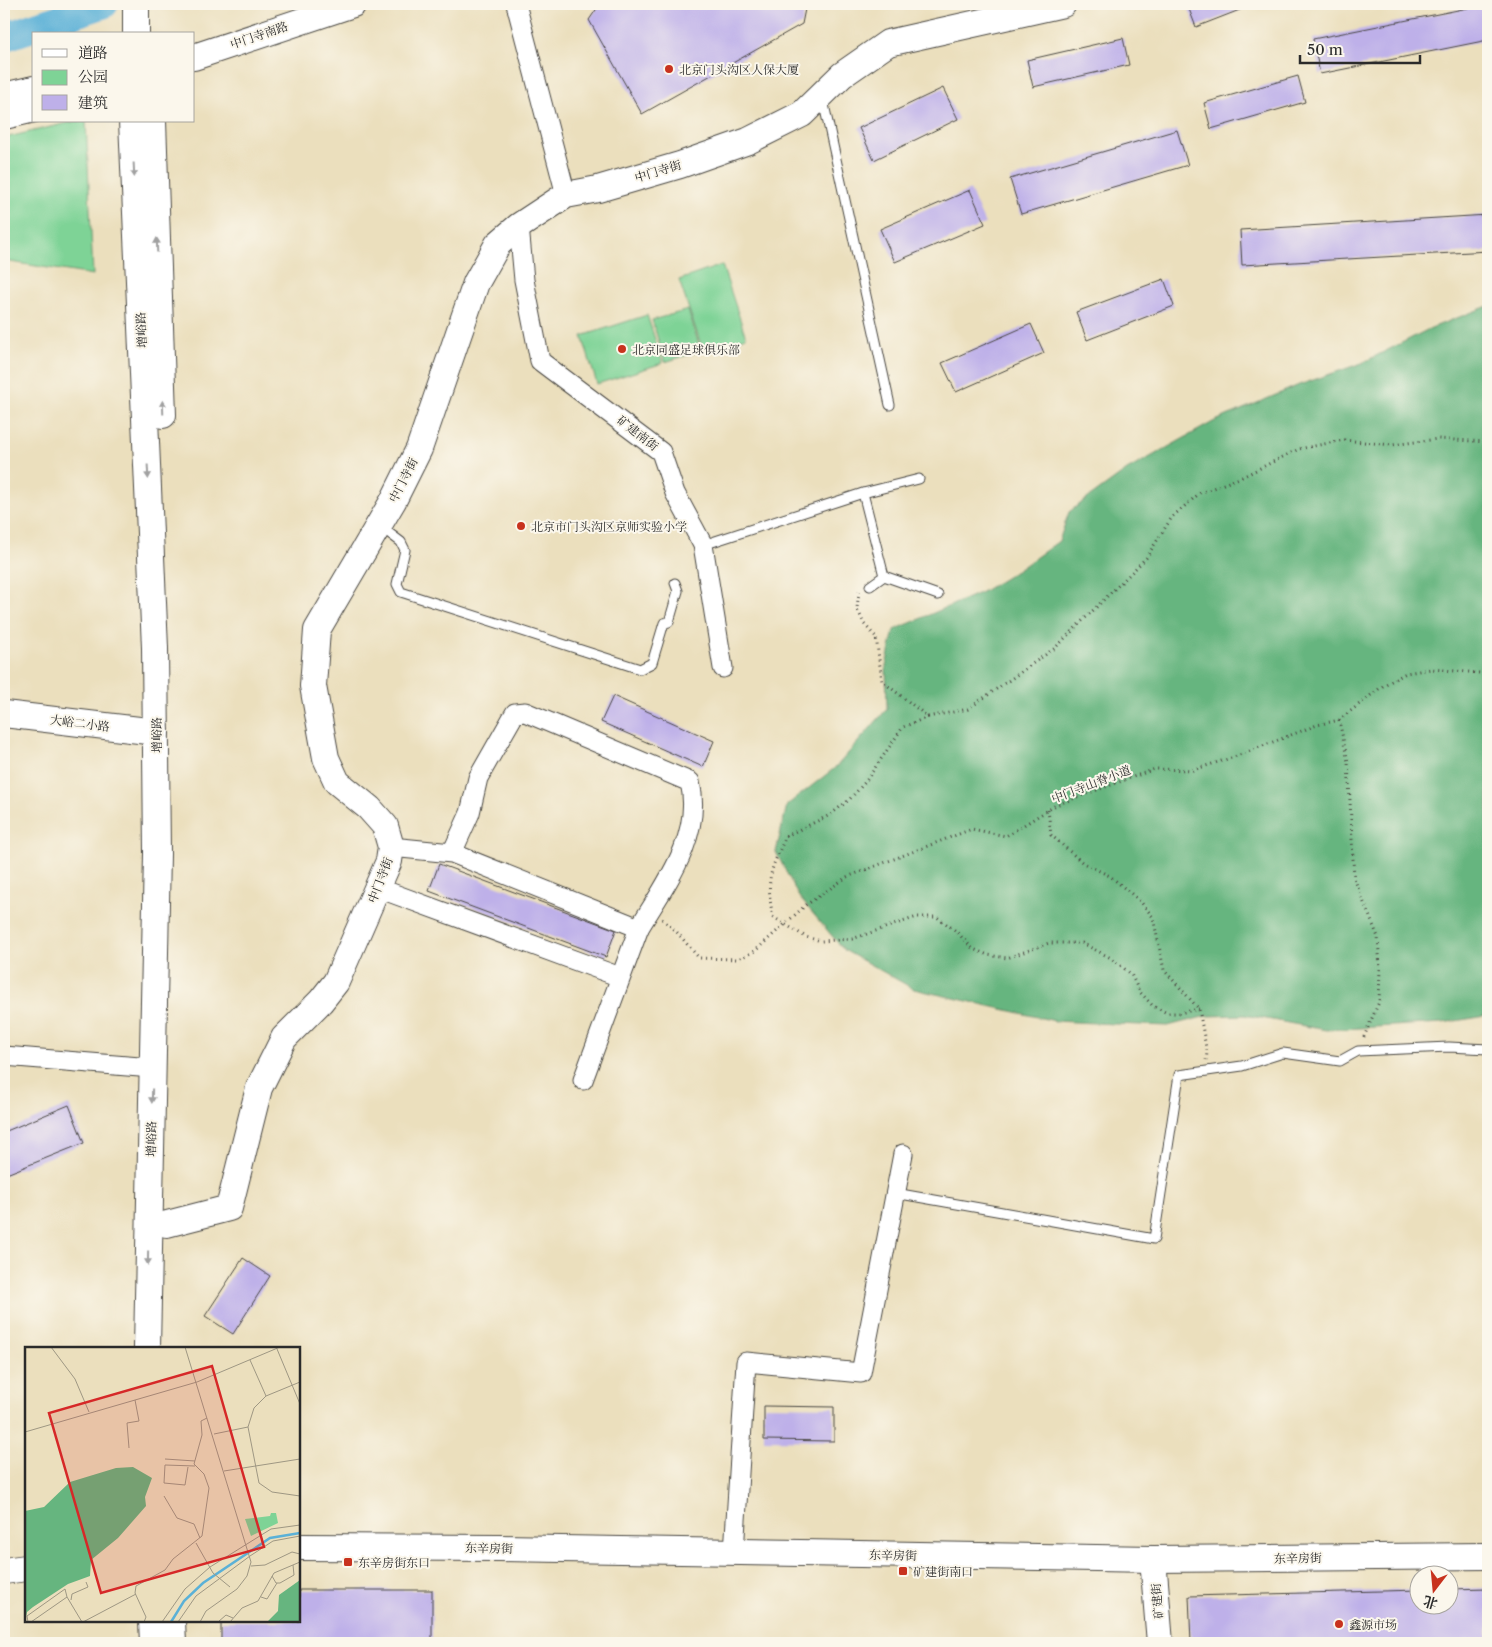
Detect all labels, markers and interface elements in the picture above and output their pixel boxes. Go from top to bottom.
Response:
street label: 中门寺南路 [228,18,290,52]
legend [32,32,195,122]
scale bar [1300,32,1420,64]
text: 50 m [1307,40,1343,59]
text: 道路 [78,43,108,62]
place label: 北京门头沟区人保大厦 [679,62,799,77]
marker: 北京门头沟区人保大厦 [663,63,675,75]
text: 公园 [78,67,108,86]
text: 建筑 [78,93,108,112]
street label: 中门寺街 [633,157,684,185]
one-way arrow [130,162,138,178]
one-way arrow [153,237,161,253]
street label: 增峪路 [133,312,149,348]
place label: 北京同盛足球俱乐部 [632,342,740,357]
marker: 北京同盛足球俱乐部 [616,343,628,355]
one-way arrow [158,399,166,415]
street label: 矿建南街 [614,412,662,454]
street label: 中门寺街 [385,454,421,505]
one-way arrow [144,464,152,480]
place label: 北京市门头沟区京师实验小学 [531,519,687,534]
marker: 北京市门头沟区京师实验小学 [515,520,527,532]
street label: 大峪二小路 [49,712,111,734]
street label: 增峪路 [149,717,164,753]
street label: 中门寺山脊小道 [1049,762,1133,806]
street label: 中门寺街 [364,854,396,905]
one-way arrow [147,1088,155,1104]
street label: 增峪路 [143,1121,159,1157]
one-way arrow [144,1250,152,1266]
inset map [25,1347,300,1622]
street label: 东辛房街 [465,1540,514,1556]
street label: 东辛房街 [869,1547,918,1563]
street label: 东辛房街 [1274,1550,1323,1566]
place label: 东辛房街东口 [358,1555,430,1570]
marker: 东辛房街东口 [342,1556,354,1568]
place label: 矿建街南口 [913,1564,973,1579]
north arrow [1410,1564,1460,1614]
marker: 矿建街南口 [897,1565,909,1577]
street label: 矿建街 [1148,1581,1166,1620]
text: 北 [1421,1592,1440,1613]
place label: 鑫源市场 [1349,1617,1397,1632]
marker: 鑫源市场 [1333,1618,1345,1630]

